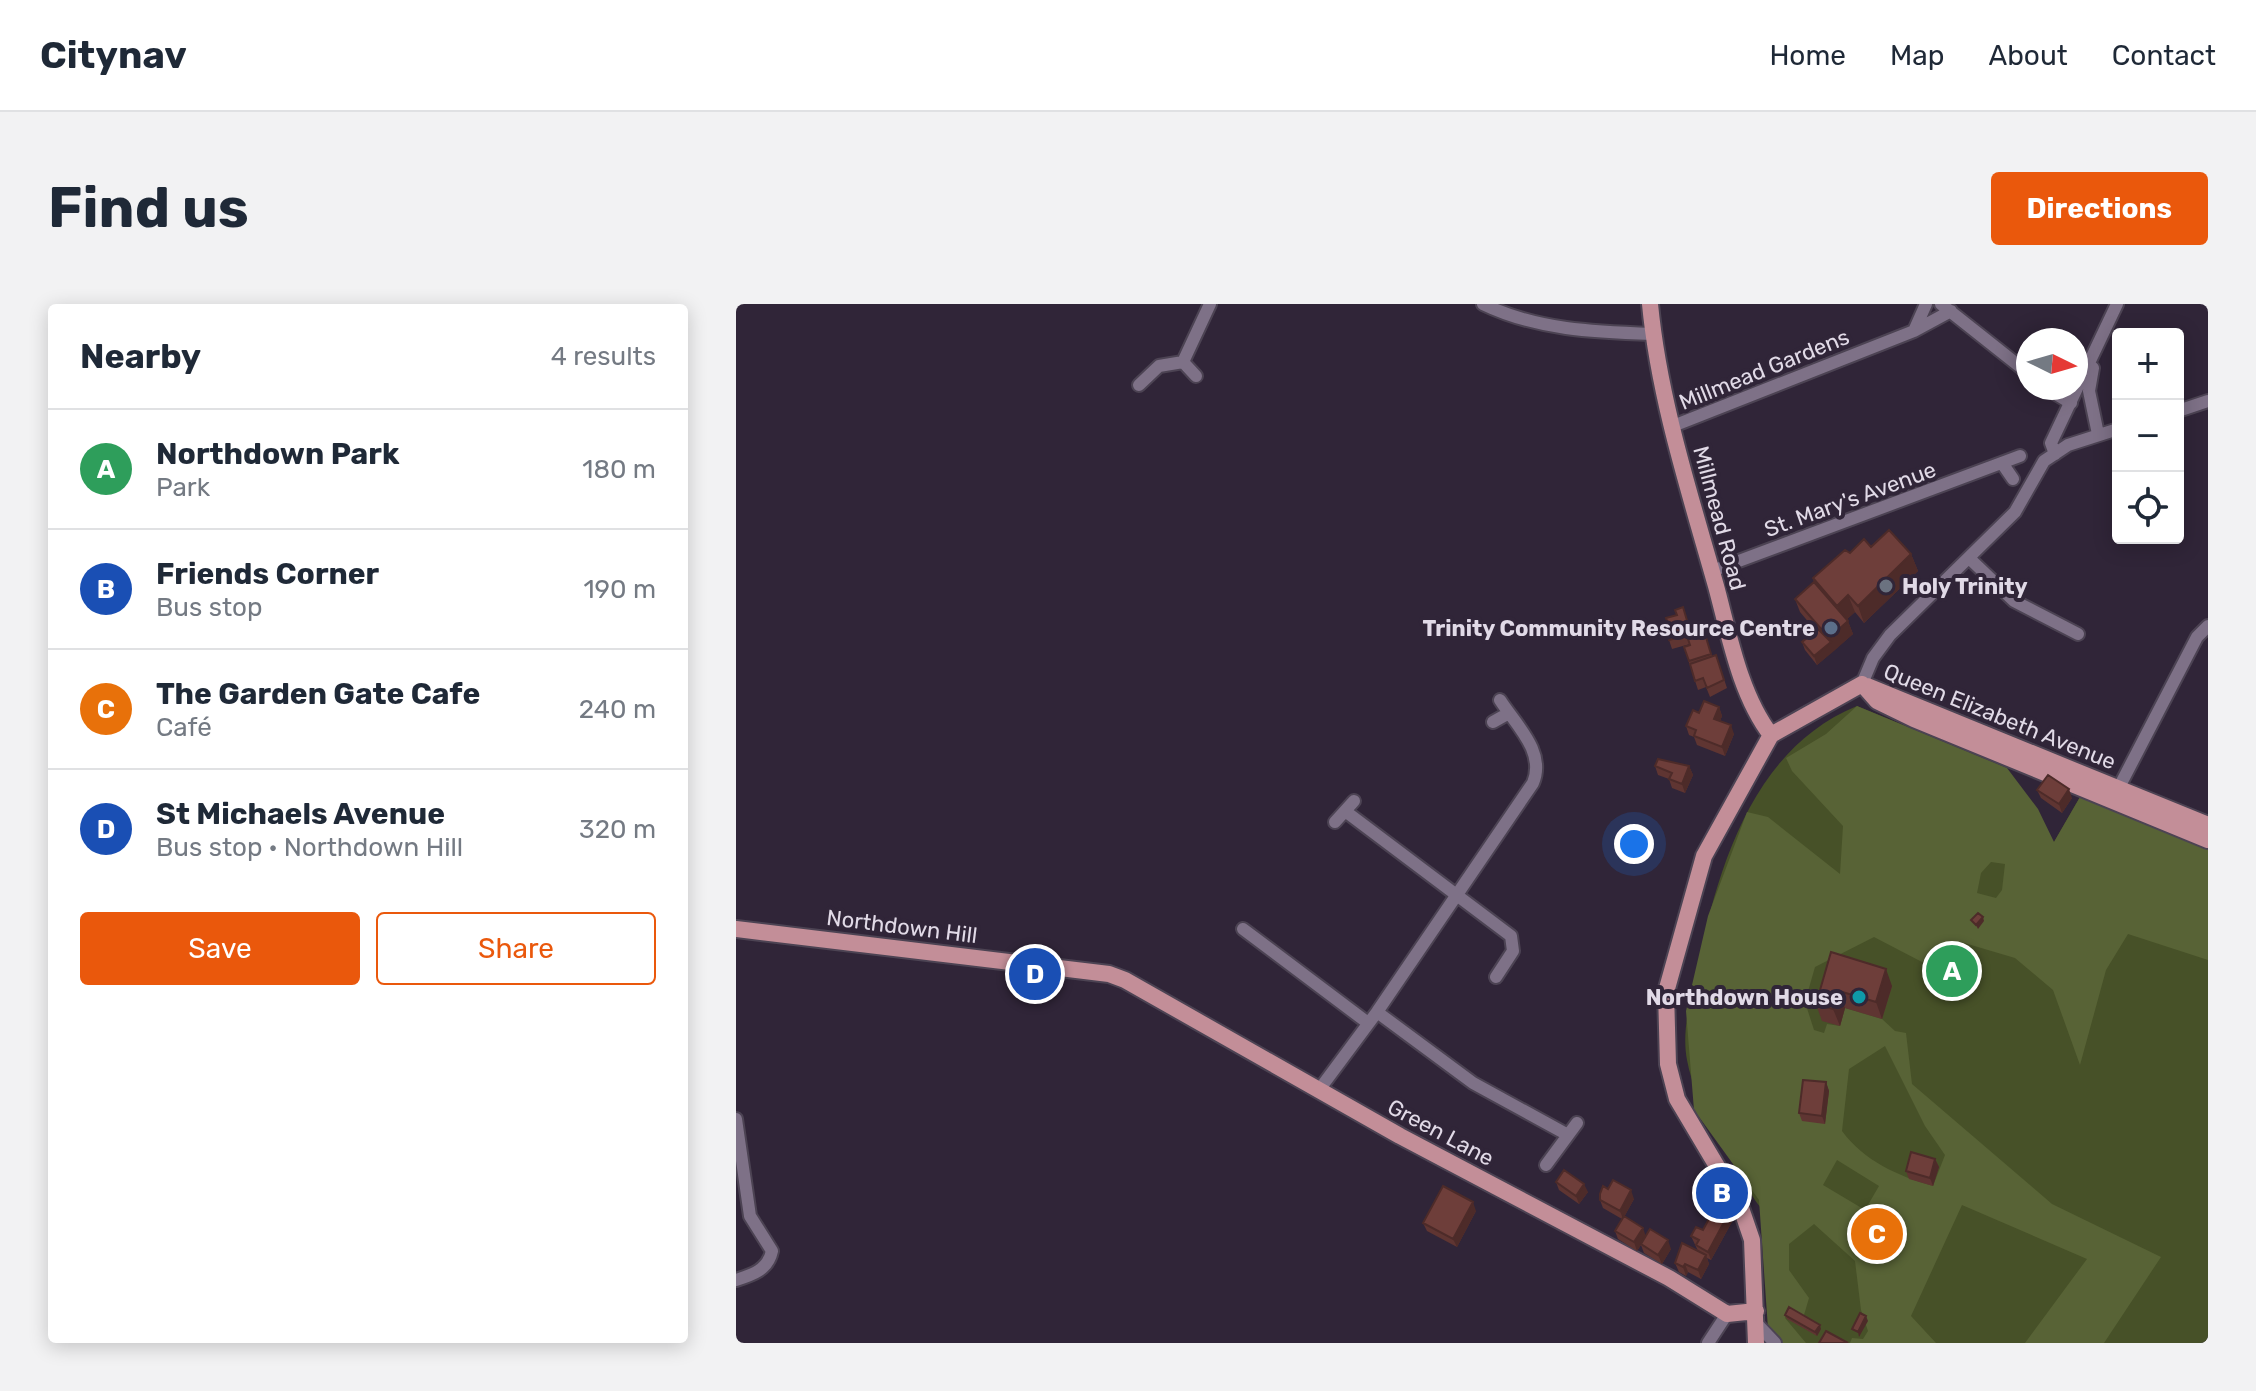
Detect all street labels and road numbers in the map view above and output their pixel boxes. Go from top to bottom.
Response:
street label: Millmead Gardens [1675,323,1853,416]
street label: Millmead Road [1687,443,1752,593]
street label: St. Mary's Avenue [1761,456,1940,543]
street label: Queen Elizabeth Avenue [1880,657,2120,775]
street label: Northdown Hill [825,904,979,949]
street label: Green Lane [1383,1093,1499,1172]

